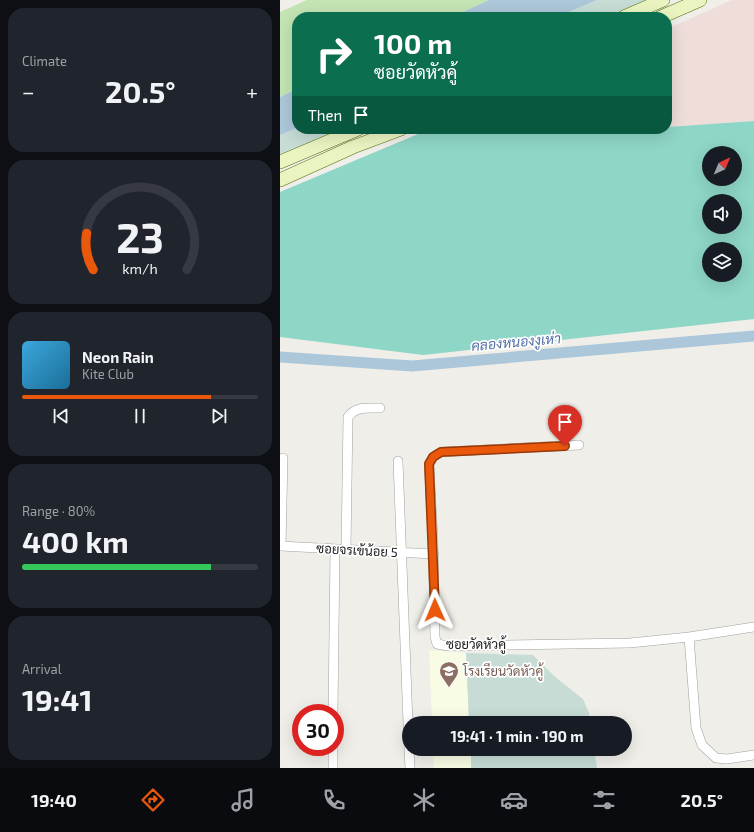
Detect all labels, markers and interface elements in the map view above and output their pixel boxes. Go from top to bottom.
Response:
text: 100 m [374,26,452,60]
icon: right [308,28,360,80]
text: Climate [22,53,67,69]
text: ซอยวัดหัวคู้ [374,61,457,83]
text: 20.5° [105,73,176,109]
text: − [22,78,35,104]
text: + [246,78,258,104]
icon: arrive [350,104,372,126]
text: Then [308,106,342,124]
north arrow [702,146,742,186]
map controls [702,146,742,282]
button: sound [702,194,742,234]
text: 23 [116,211,164,261]
button: layers [702,242,742,282]
text: km/h [122,260,158,277]
water label: คลองหนองงูเห่า [470,329,562,356]
text: Neon Rain [82,348,154,366]
text: Kite Club [82,366,134,382]
icon: previous [50,405,72,427]
icon: pause [129,405,151,427]
icon: next [208,405,230,427]
pin [548,405,582,446]
icon: arrive [554,411,576,433]
text: Range · 80% [22,503,95,519]
text: 400 km [22,523,129,559]
street label: ซอยจรเข้น้อย 5 [316,539,398,560]
position arrow [414,589,456,631]
street label: ซอยวัดหัวคู้ [446,635,507,654]
school or university icon: โรงเรียนวัดหัวคู้ [438,660,460,688]
text: Arrival [22,661,62,677]
place label: โรงเรียนวัดหัวคู้ [462,662,544,681]
text: 19:41 [22,681,92,717]
speed limit sign: 30 [292,704,344,756]
text: 19:41 · 1 min · 190 m [450,727,584,745]
icon: directions [139,786,167,814]
icon: music [229,786,257,814]
icon: phone [320,786,348,814]
icon: climate [410,786,438,814]
icon: car [500,786,528,814]
icon: filters [590,786,618,814]
text: 19:40 [31,789,77,811]
text: 20.5° [681,789,723,811]

